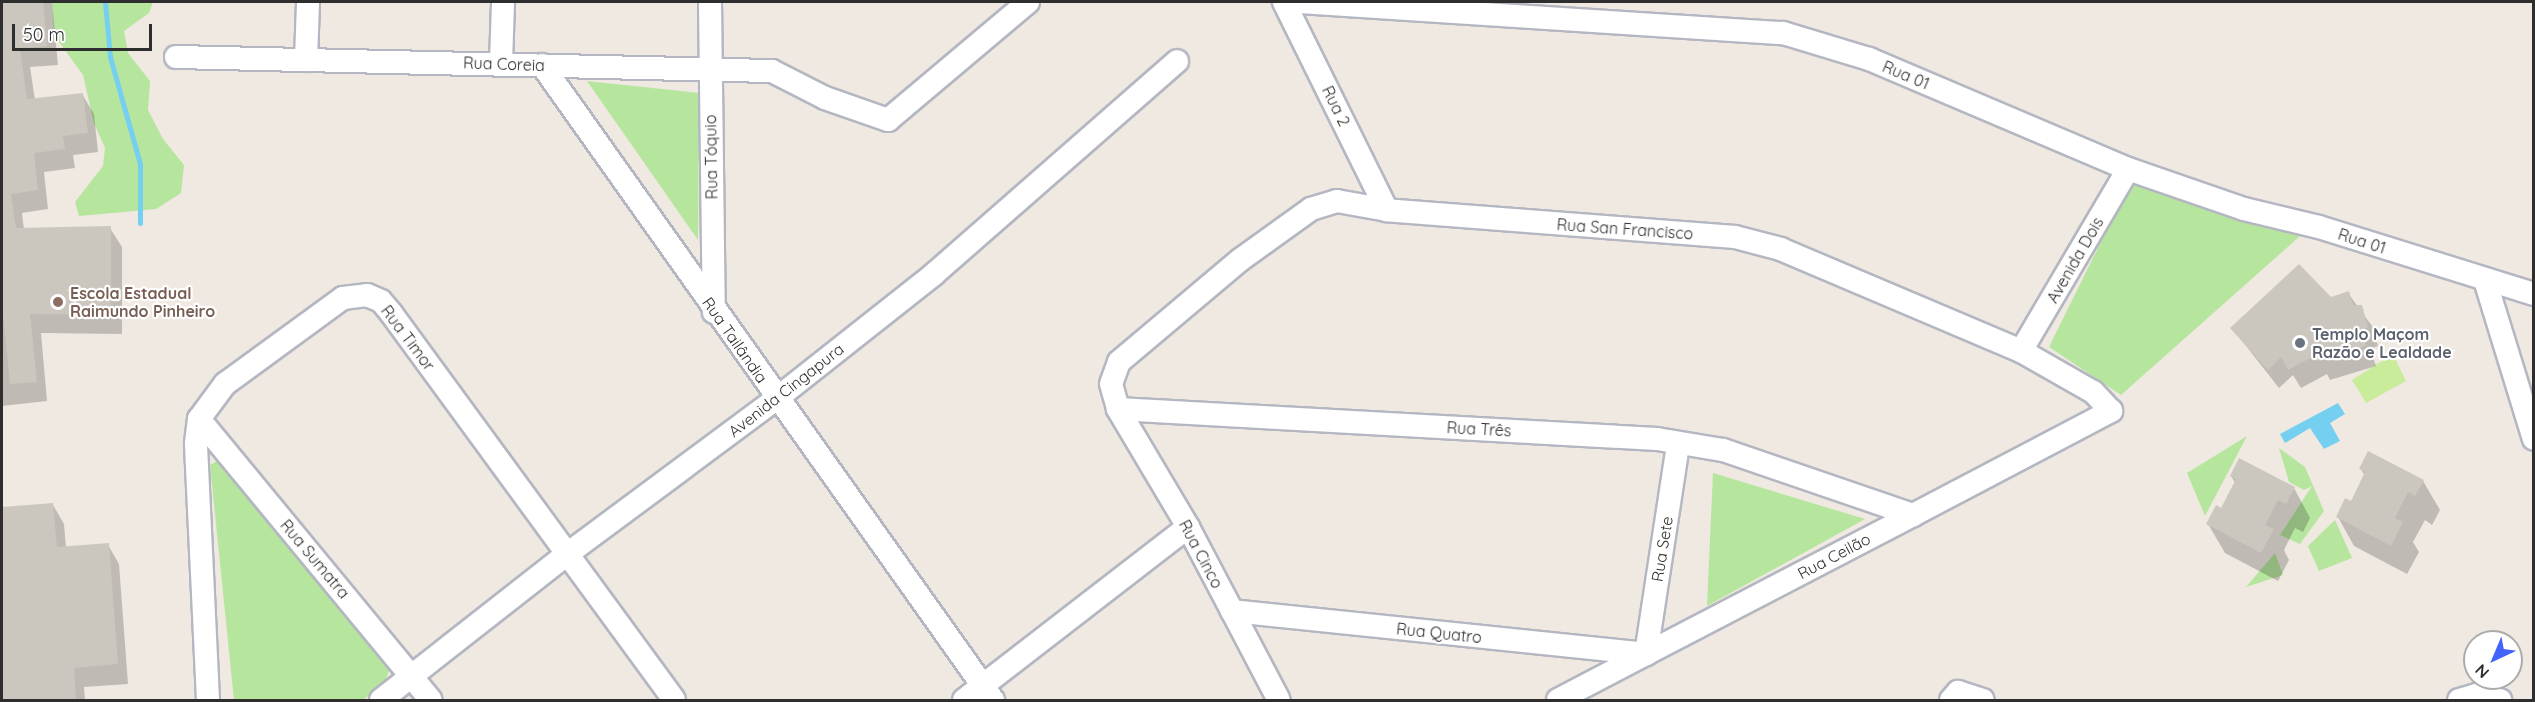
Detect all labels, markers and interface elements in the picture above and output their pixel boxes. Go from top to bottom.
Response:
scale bar [15,12,154,50]
text: 50 m [23,23,65,46]
street label: Rua Coreia [463,53,545,75]
street label: Rua 01 [1880,57,1932,93]
street label: Rua 2 [1318,83,1354,129]
street label: Rua Tóquio [701,114,721,200]
street label: Avenida Dois [2043,214,2107,306]
street label: Rua San Francisco [1556,215,1694,243]
street label: Rua 01 [2336,224,2388,258]
place label: Escola Estadual Raimundo Pinheiro [70,283,215,321]
street label: Rua Tailândia [698,293,772,387]
marker: Escola Estadual Raimundo Pinheiro [51,295,65,309]
street label: Rua Timor [377,301,439,375]
place label: Templo Maçom Razão e Lealdade [2312,324,2452,362]
marker: Templo Maçom Razão e Lealdade [2293,336,2307,350]
street label: Avenida Cingapura [725,339,847,441]
street label: Rua Três [1446,418,1512,440]
street label: Rua Sete [1647,515,1677,583]
street label: Rua Sumatra [276,516,354,602]
street label: Rua Cinco [1175,516,1227,592]
street label: Rua Ceilão [1794,529,1874,583]
street label: Rua Quatro [1395,619,1483,647]
north arrow [2463,630,2523,690]
text: N [2471,660,2493,683]

